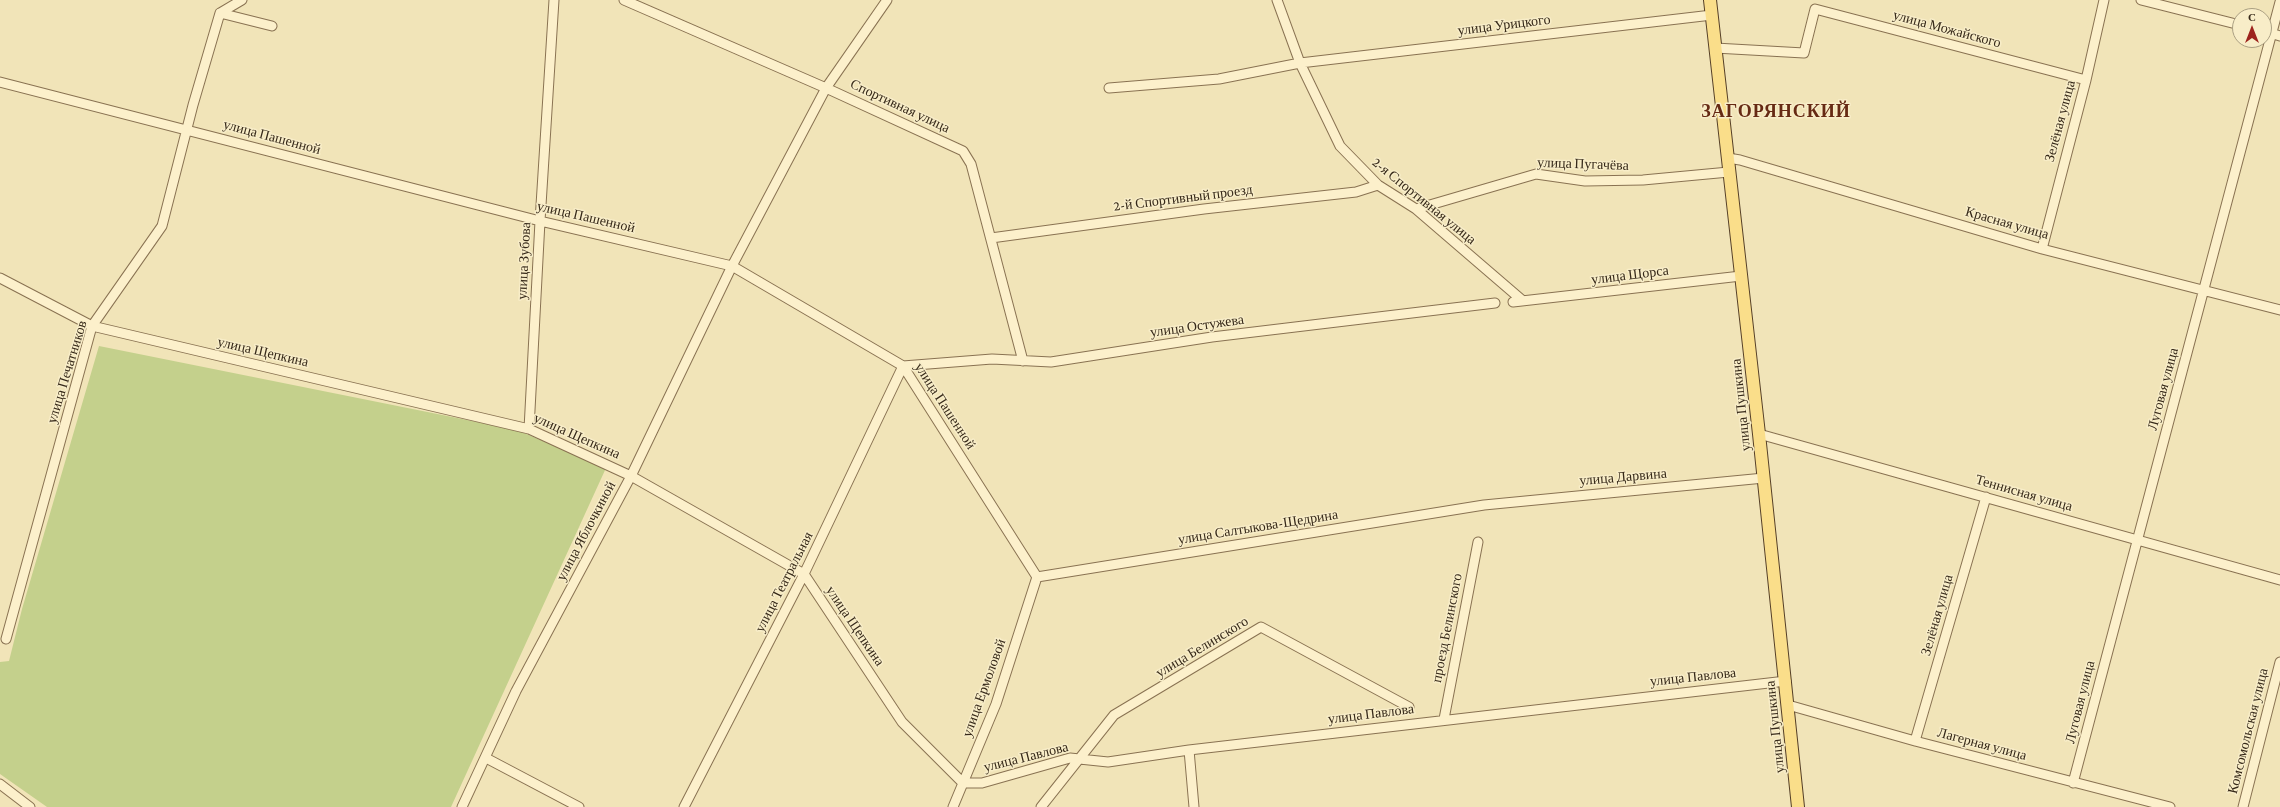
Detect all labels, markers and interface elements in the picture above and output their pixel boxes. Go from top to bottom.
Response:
street label: улица Можайского [1891,7,2003,51]
north arrow [2232,8,2272,48]
street label: улица Урицкого [1457,11,1551,39]
text: С [2248,11,2256,23]
street label: Спортивная улица [847,76,953,136]
street label: Зелёная улица [2041,78,2079,164]
district label: ЗАГОРЯНСКИЙ [1701,100,1851,122]
street label: улица Пашенной [222,116,322,158]
street label: 2-я Спортивная улица [1369,154,1479,248]
street label: улица Пугачёва [1537,154,1629,174]
street label: 2-й Спортивный проезд [1112,181,1254,215]
street label: улица Пашенной [535,198,637,236]
street label: Красная улица [1963,203,2051,243]
street label: улица Зубова [514,222,534,300]
street label: улица Щорса [1590,262,1670,288]
street label: улица Остужева [1149,311,1245,341]
street label: улица Печатников [43,318,91,426]
street label: улица Щепкина [216,333,310,371]
street label: Луговая улица [2144,346,2182,432]
street label: улица Пушкина [1728,358,1754,452]
street label: улица Пашенной [911,359,979,453]
street label: улица Щепкина [531,409,623,463]
street label: улица Дарвина [1579,465,1667,489]
street label: Теннисная улица [1973,471,2075,515]
street label: улица Яблочкиной [553,478,619,584]
street label: улица Салтыкова-Щедрина [1177,506,1339,548]
street label: улица Театральная [751,529,817,635]
street label: проезд Белинского [1428,572,1466,684]
street label: Зелёная улица [1917,572,1957,658]
street label: улица Щепкина [822,583,888,669]
street label: улица Белинского [1153,613,1251,681]
street label: улица Ермоловой [958,637,1010,739]
street label: Луговая улица [2062,659,2098,745]
street label: улица Павлова [1649,664,1737,690]
street label: Комсомольская улица [2224,666,2272,796]
street label: улица Пушкина [1762,680,1788,774]
street label: улица Павлова [1327,700,1415,728]
street label: Лагерная улица [1935,724,2029,764]
street label: улица Павлова [982,738,1070,776]

